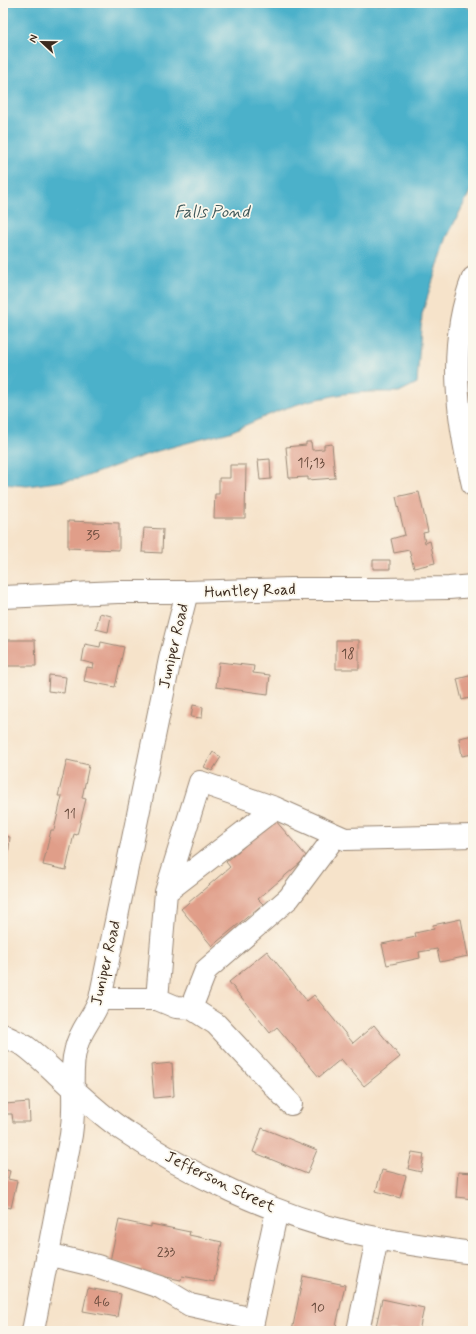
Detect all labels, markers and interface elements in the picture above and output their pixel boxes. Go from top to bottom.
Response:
north arrow [22,22,62,62]
text: N [26,33,42,45]
water label: Falls Pond [175,201,252,223]
house number: 11;13 [297,454,325,472]
house number: 35 [86,526,100,544]
street label: Huntley Road [204,579,296,603]
street label: Juniper Road [154,602,194,690]
house number: 18 [341,645,355,663]
house number: 11 [64,805,76,823]
street label: Juniper Road [86,919,126,1007]
street label: Jefferson Street [161,1146,279,1218]
house number: 233 [157,1243,176,1261]
house number: 46 [94,1293,110,1311]
house number: 10 [311,1299,325,1317]

